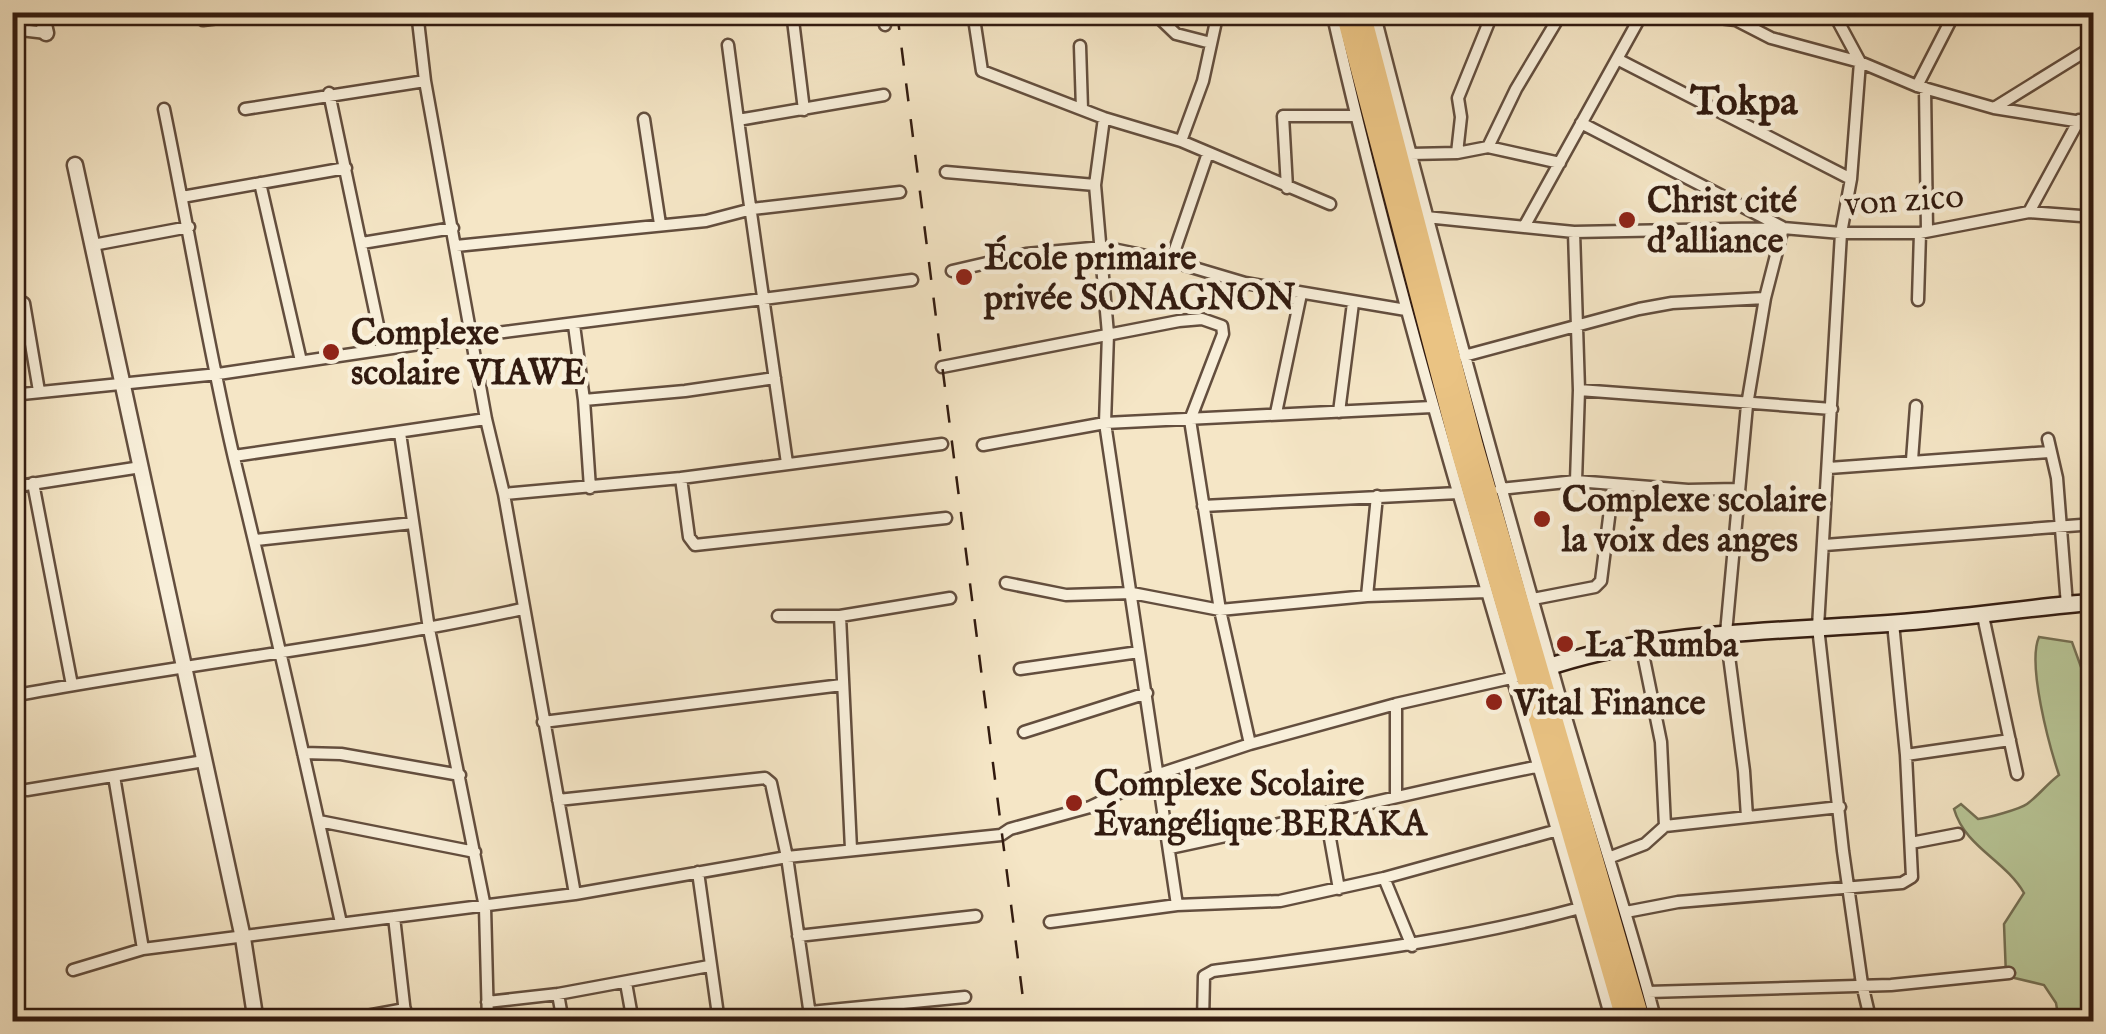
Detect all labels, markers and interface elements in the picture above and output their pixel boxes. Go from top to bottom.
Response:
district label: Tokpa [1689,78,1798,129]
street label: von zico [1843,175,1965,228]
place label: Christ cité d'alliance [1647,180,1797,265]
marker: Christ cité d'alliance [1616,209,1638,231]
place label: École primaire privée SONAGNON [983,234,1295,322]
marker: École primaire privée SONAGNON [953,266,975,288]
place label: Complexe scolaire VIAWE [351,312,585,397]
marker: Complexe scolaire VIAWE [320,341,342,363]
place label: Complexe scolaire la voix des anges [1561,479,1827,564]
marker: Complexe scolaire la voix des anges [1531,508,1553,530]
place label: La Rumba [1585,624,1739,669]
marker: La Rumba [1554,633,1576,655]
place label: Vital Finance [1513,682,1706,727]
marker: Vital Finance [1483,691,1505,713]
place label: Complexe Scolaire Évangélique BERAKA [1094,763,1428,848]
marker: Complexe Scolaire Évangélique BERAKA [1063,792,1085,814]

